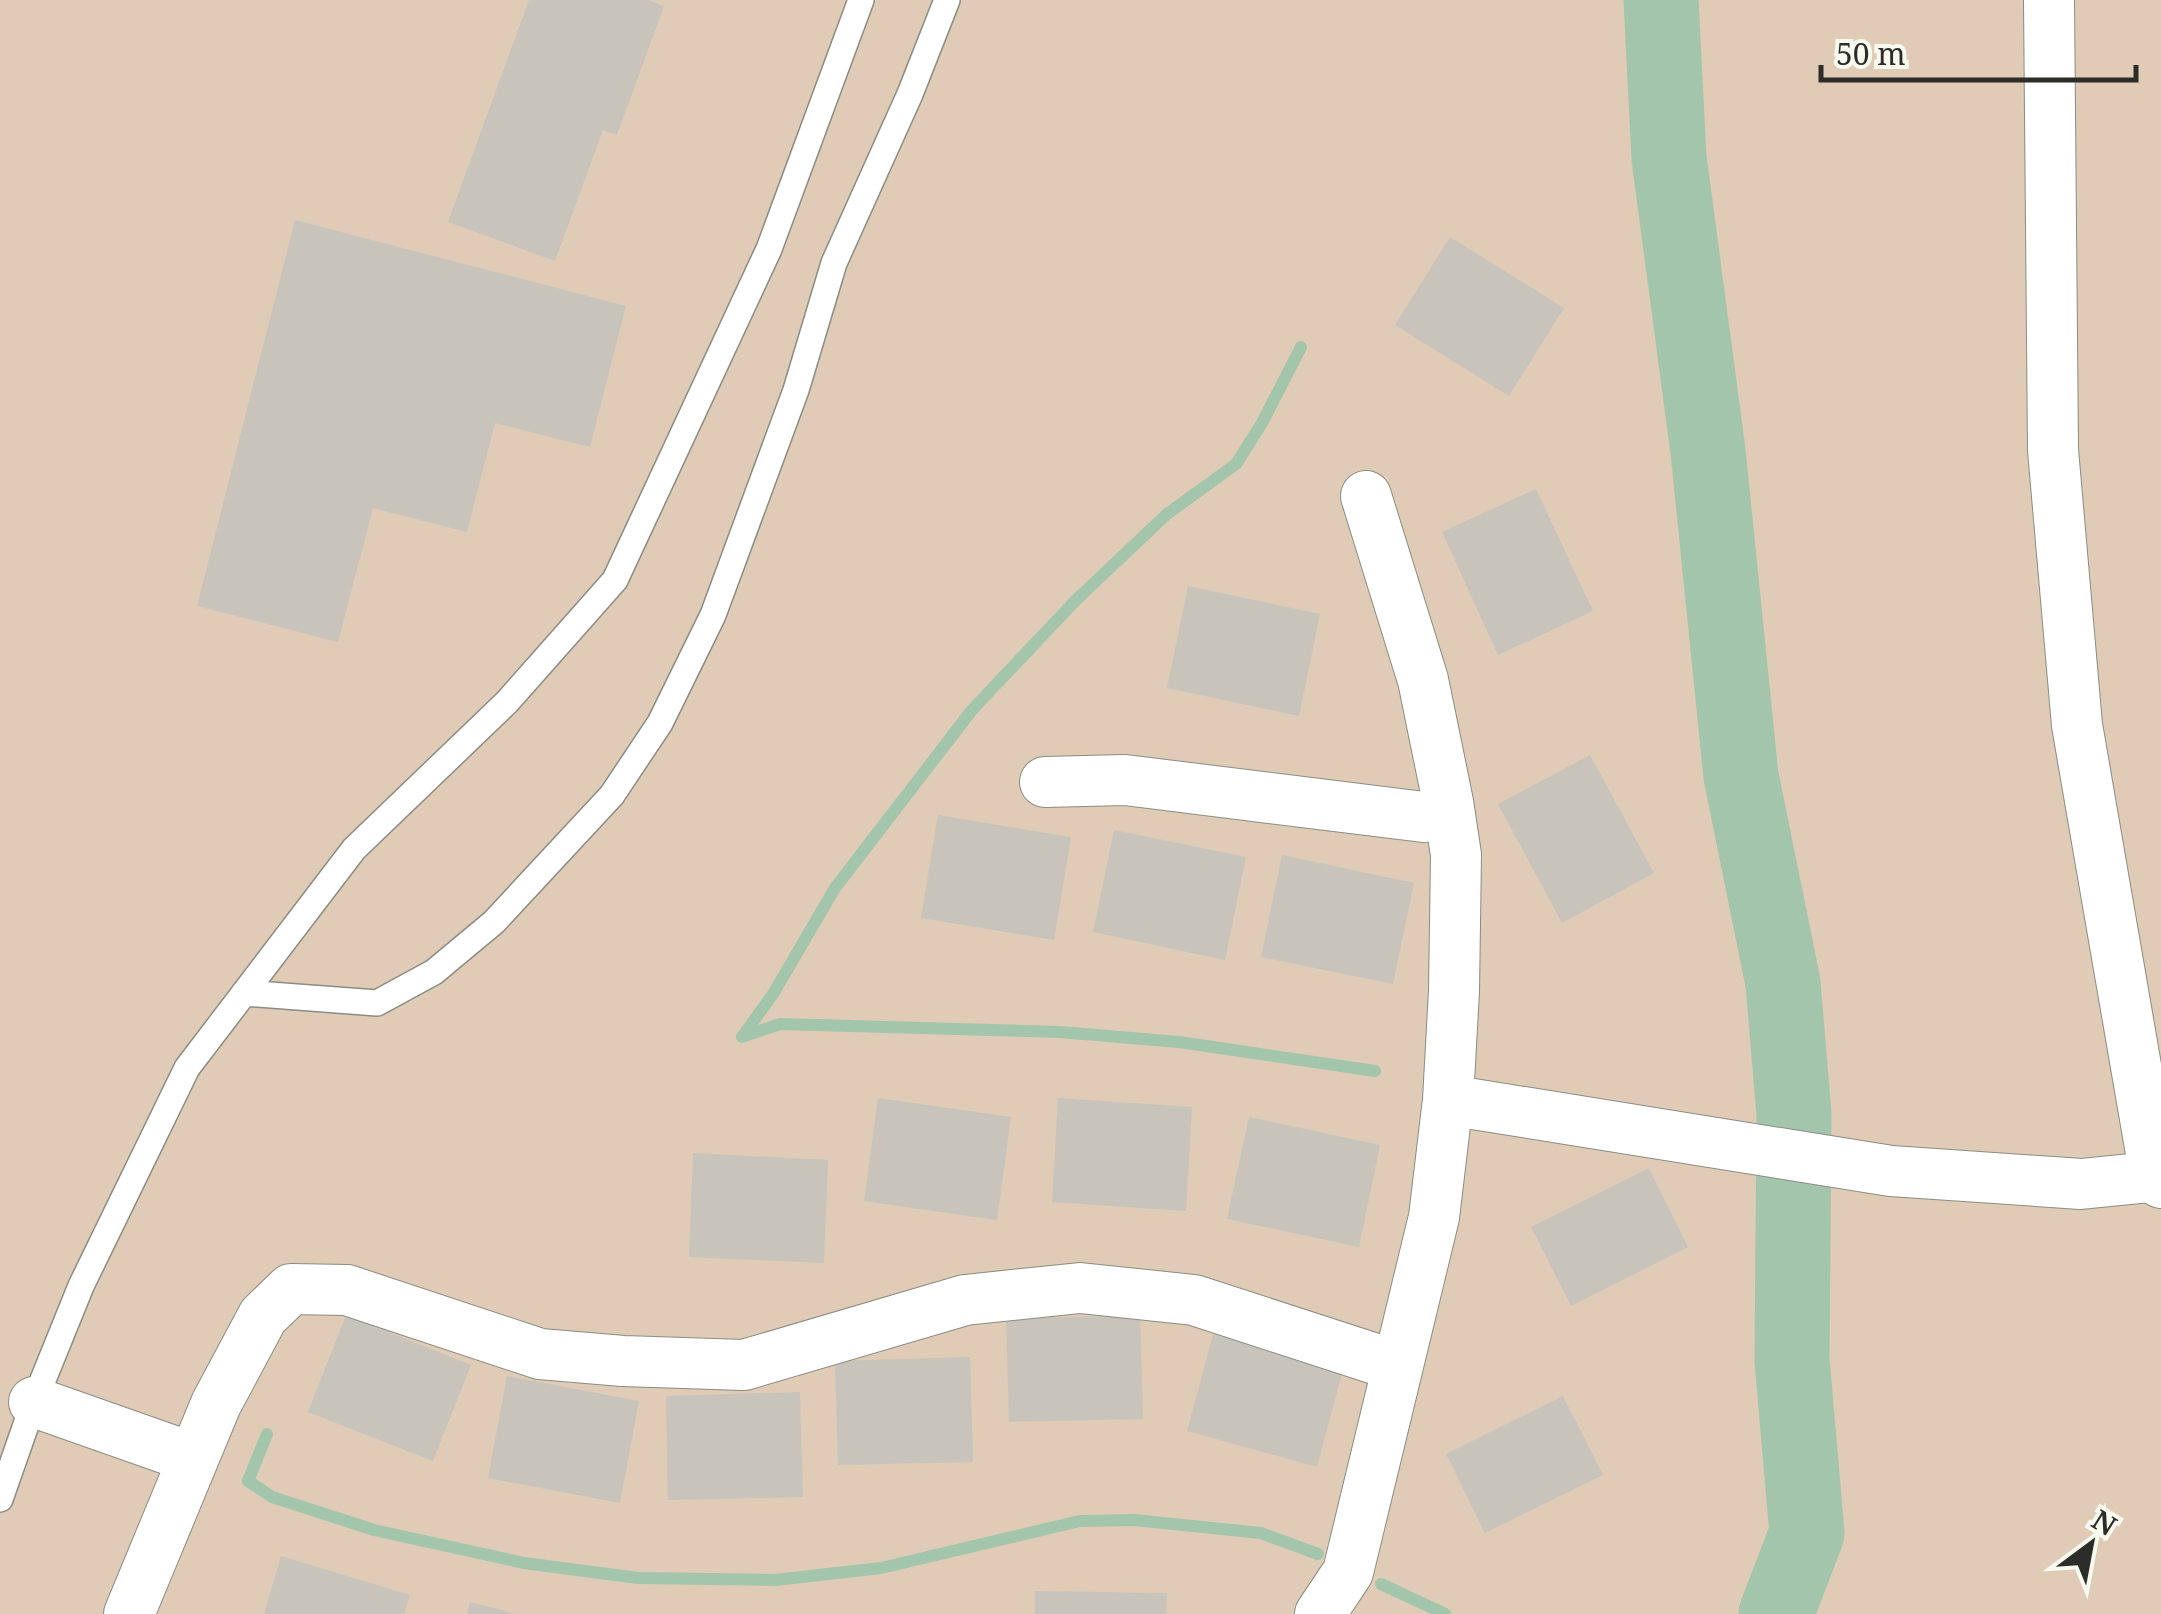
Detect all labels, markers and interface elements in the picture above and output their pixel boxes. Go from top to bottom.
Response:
scale bar [1821,20,2136,82]
text: 50 m [1836,33,1906,74]
north arrow [2041,1494,2141,1594]
text: N [2085,1500,2124,1544]

